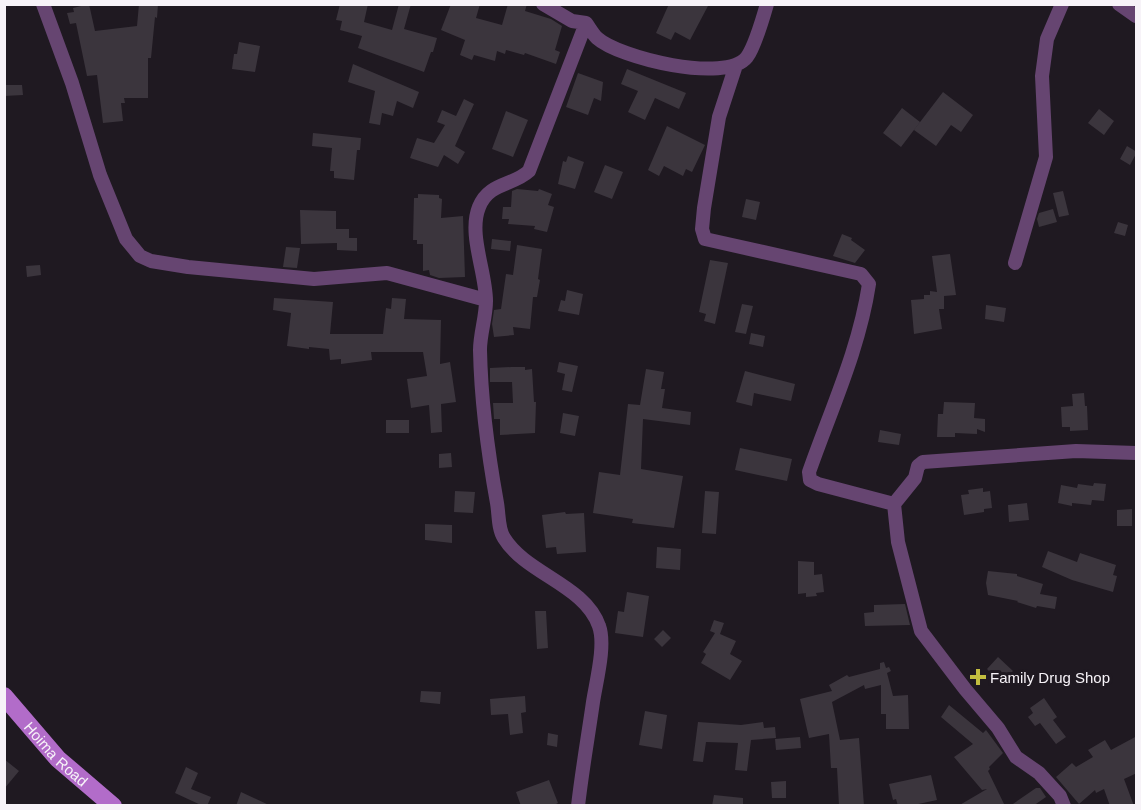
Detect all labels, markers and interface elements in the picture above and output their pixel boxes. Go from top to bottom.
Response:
place label: Family Drug Shop [990,669,1110,686]
marker: Family Drug Shop [971,670,985,684]
street label: Hoima Road [21,718,91,789]

